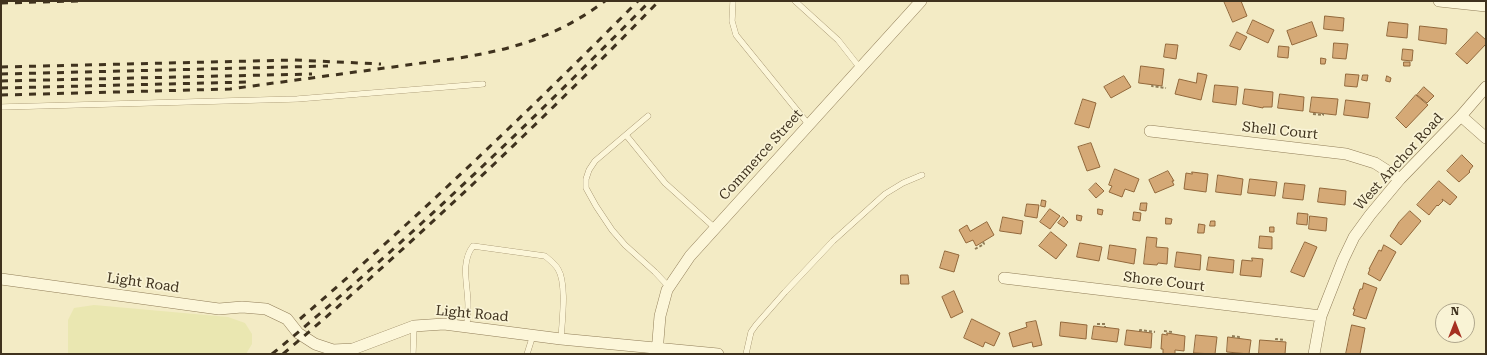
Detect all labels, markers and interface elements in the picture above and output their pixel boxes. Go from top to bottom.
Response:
street label: Commerce Street [716,106,806,204]
street label: West Anchor Road [1351,110,1447,214]
street label: Shell Court [1241,119,1319,143]
street label: Shore Court [1122,269,1206,295]
street label: Light Road [106,270,180,296]
street label: Light Road [435,302,509,326]
north arrow [1435,303,1475,343]
text: N [1451,305,1459,318]

